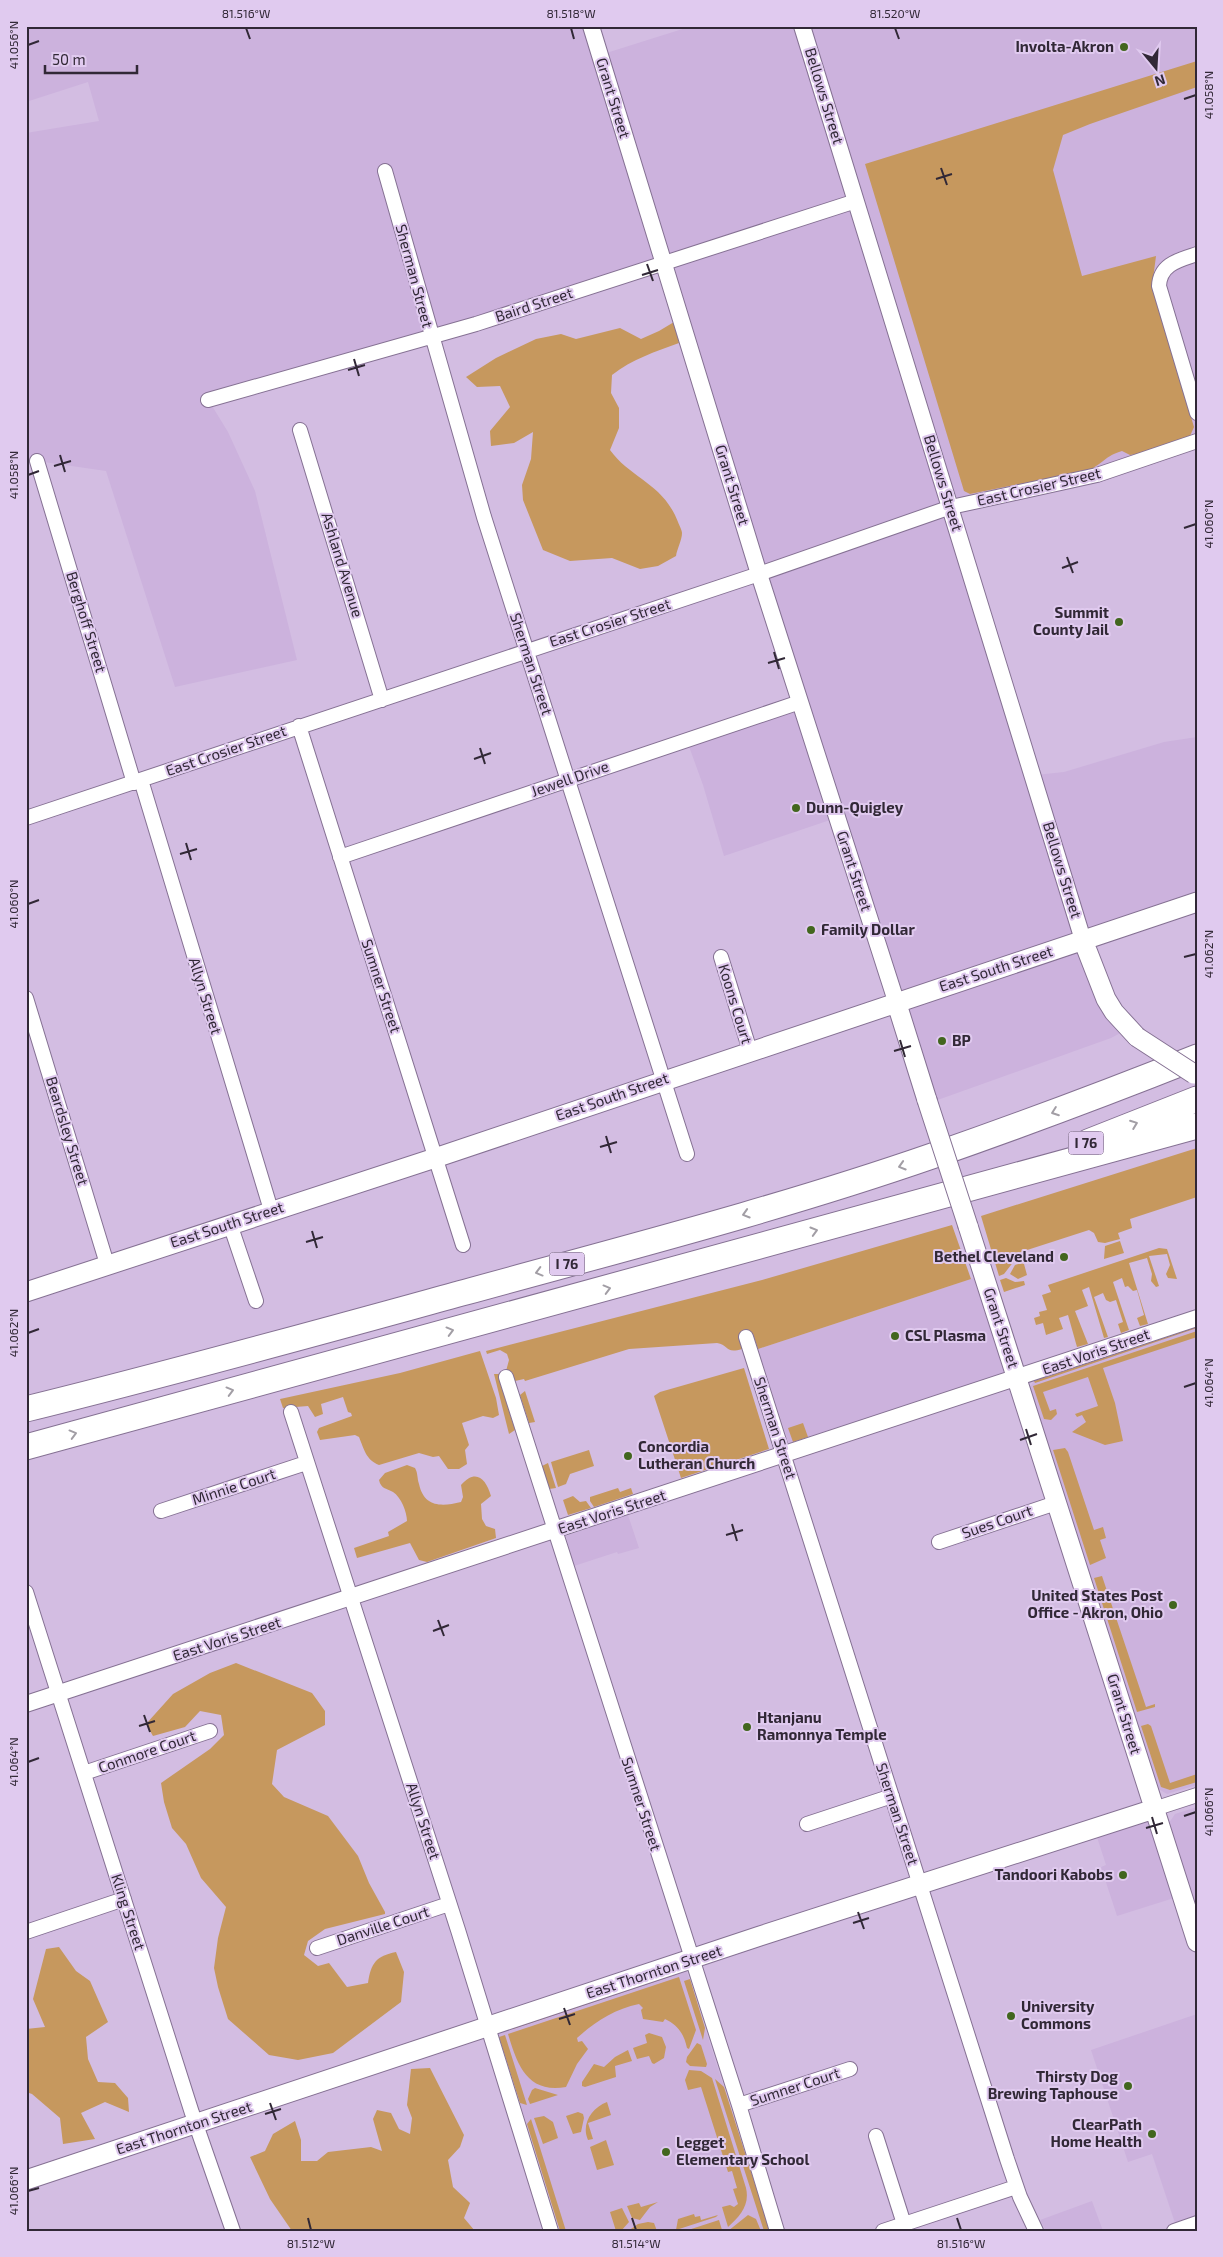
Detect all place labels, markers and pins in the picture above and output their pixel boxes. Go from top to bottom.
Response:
place label: Involta-Akron [1015,37,1114,55]
marker: Involta-Akron [1118,41,1130,53]
place label: Summit County Jail [1033,603,1109,639]
marker: Summit County Jail [1113,616,1125,628]
place label: Dunn-Quigley [806,798,904,817]
marker: Dunn-Quigley [790,802,802,814]
place label: Family Dollar [821,920,915,939]
marker: Family Dollar [805,924,817,936]
place label: BP [952,1031,971,1049]
marker: BP [936,1035,948,1047]
place label: Bethel Cleveland [934,1247,1054,1265]
marker: Bethel Cleveland [1058,1251,1070,1263]
place label: CSL Plasma [905,1326,986,1344]
marker: CSL Plasma [889,1330,901,1342]
place label: Concordia Lutheran Church [638,1437,755,1472]
marker: Concordia Lutheran Church [622,1450,634,1462]
place label: United States Post Office - Akron, Ohio [1028,1586,1163,1621]
marker: United States Post Office - Akron, Ohio [1167,1599,1179,1611]
place label: Htanjanu Ramonnya Temple [757,1708,887,1744]
marker: Htanjanu Ramonnya Temple [741,1721,753,1733]
place label: Tandoori Kabobs [995,1865,1113,1883]
marker: Tandoori Kabobs [1117,1869,1129,1881]
place label: University Commons [1021,1997,1095,2032]
marker: University Commons [1005,2010,1017,2022]
place label: Thirsty Dog Brewing Taphouse [988,2067,1118,2102]
marker: Thirsty Dog Brewing Taphouse [1122,2080,1134,2092]
place label: ClearPath Home Health [1051,2115,1142,2150]
marker: ClearPath Home Health [1146,2128,1158,2140]
place label: Legget Elementary School [676,2133,809,2169]
marker: Legget Elementary School [660,2146,672,2158]

